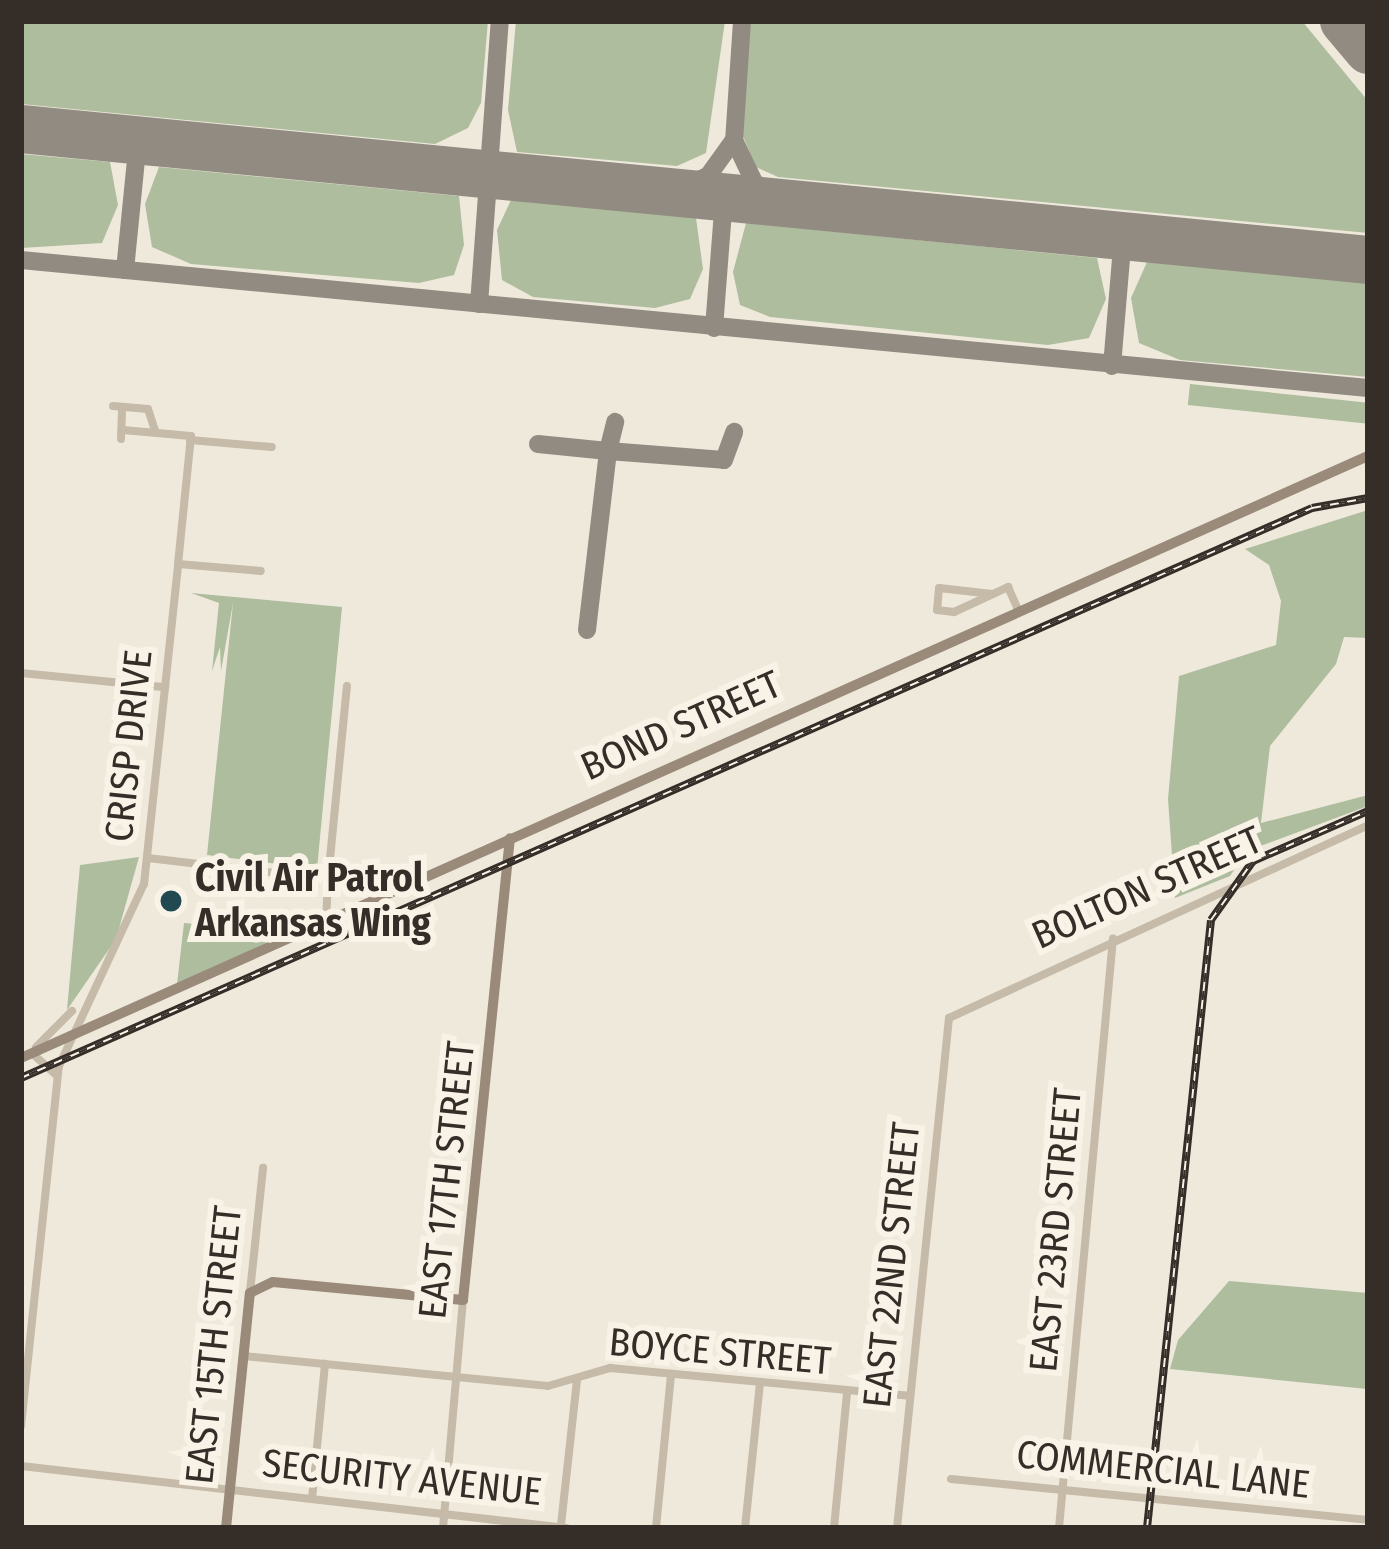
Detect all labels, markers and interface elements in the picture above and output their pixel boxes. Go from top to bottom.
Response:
street label: CRISP DRIVE [96,648,162,844]
street label: BOND STREET [574,661,788,791]
street label: BOLTON STREET [1025,817,1269,959]
place label: Civil Air Patrol Arkansas Wing [195,856,431,947]
marker: Civil Air Patrol Arkansas Wing [158,888,184,914]
street label: EAST 17TH STREET [409,1039,485,1321]
street label: EAST 23RD STREET [1020,1086,1092,1374]
street label: EAST 22ND STREET [854,1120,930,1410]
street label: EAST 15TH STREET [176,1204,252,1486]
street label: BOYCE STREET [607,1319,833,1385]
street label: COMMERCIAL LANE [1014,1431,1312,1509]
street label: SECURITY AVENUE [260,1440,544,1516]

